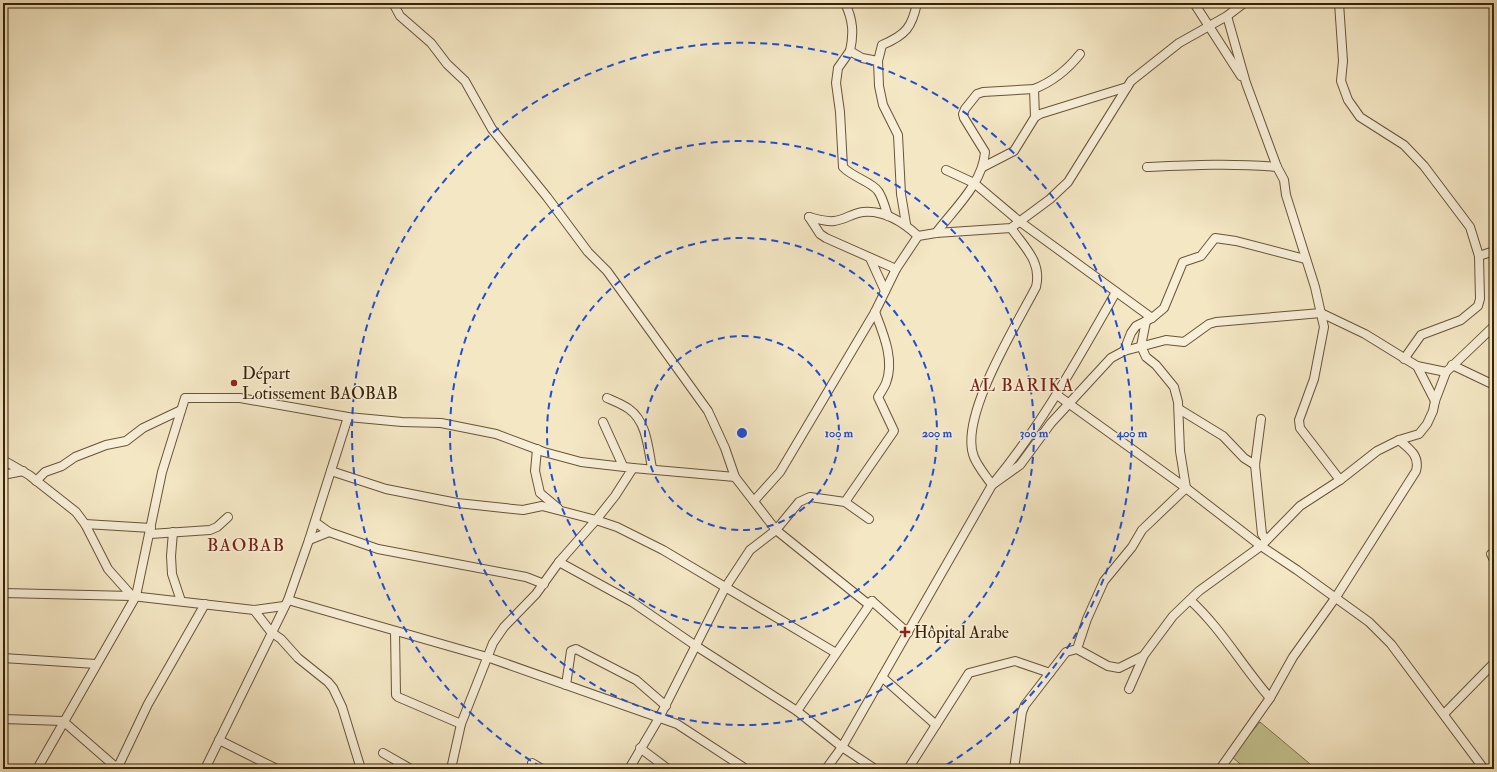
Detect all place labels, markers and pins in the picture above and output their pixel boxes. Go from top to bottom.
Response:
place label: Départ Lotissement BAOBAB [242,363,398,404]
marker: Départ Lotissement BAOBAB [229,378,239,388]
centre of rings [735,426,749,440]
place label: Hôpital Arabe [914,622,1009,644]
marker: Hôpital Arabe [899,626,911,638]

